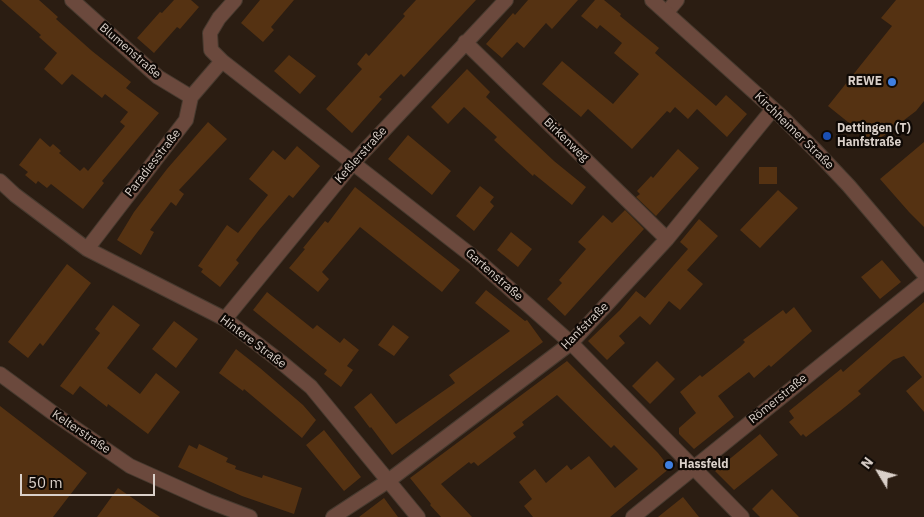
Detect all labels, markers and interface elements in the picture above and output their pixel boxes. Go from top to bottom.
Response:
street label: Blumenstraße [96,20,164,82]
place label: REWE [848,75,882,89]
marker: REWE [886,76,898,88]
street label: Kirchheimer Straße [751,89,837,173]
street label: Birkenweg [541,115,591,165]
place label: Dettingen (T) Hanfstraße [837,122,911,150]
street label: Keßlerstraße [332,124,390,186]
street label: Paradiesstraße [122,126,184,200]
marker: Dettingen (T) Hanfstraße [821,130,833,142]
street label: Gartenstraße [462,246,526,304]
street label: Hanfstraße [558,299,612,353]
street label: Hintere Straße [217,312,289,372]
street label: Römerstraße [746,371,810,427]
street label: Kelterstraße [49,407,113,457]
north arrow [854,447,904,497]
text: N [857,454,877,472]
place label: Hassfeld [679,458,728,472]
marker: Hassfeld [663,459,675,471]
scale bar [22,464,158,496]
text: 50 m [28,473,63,492]

